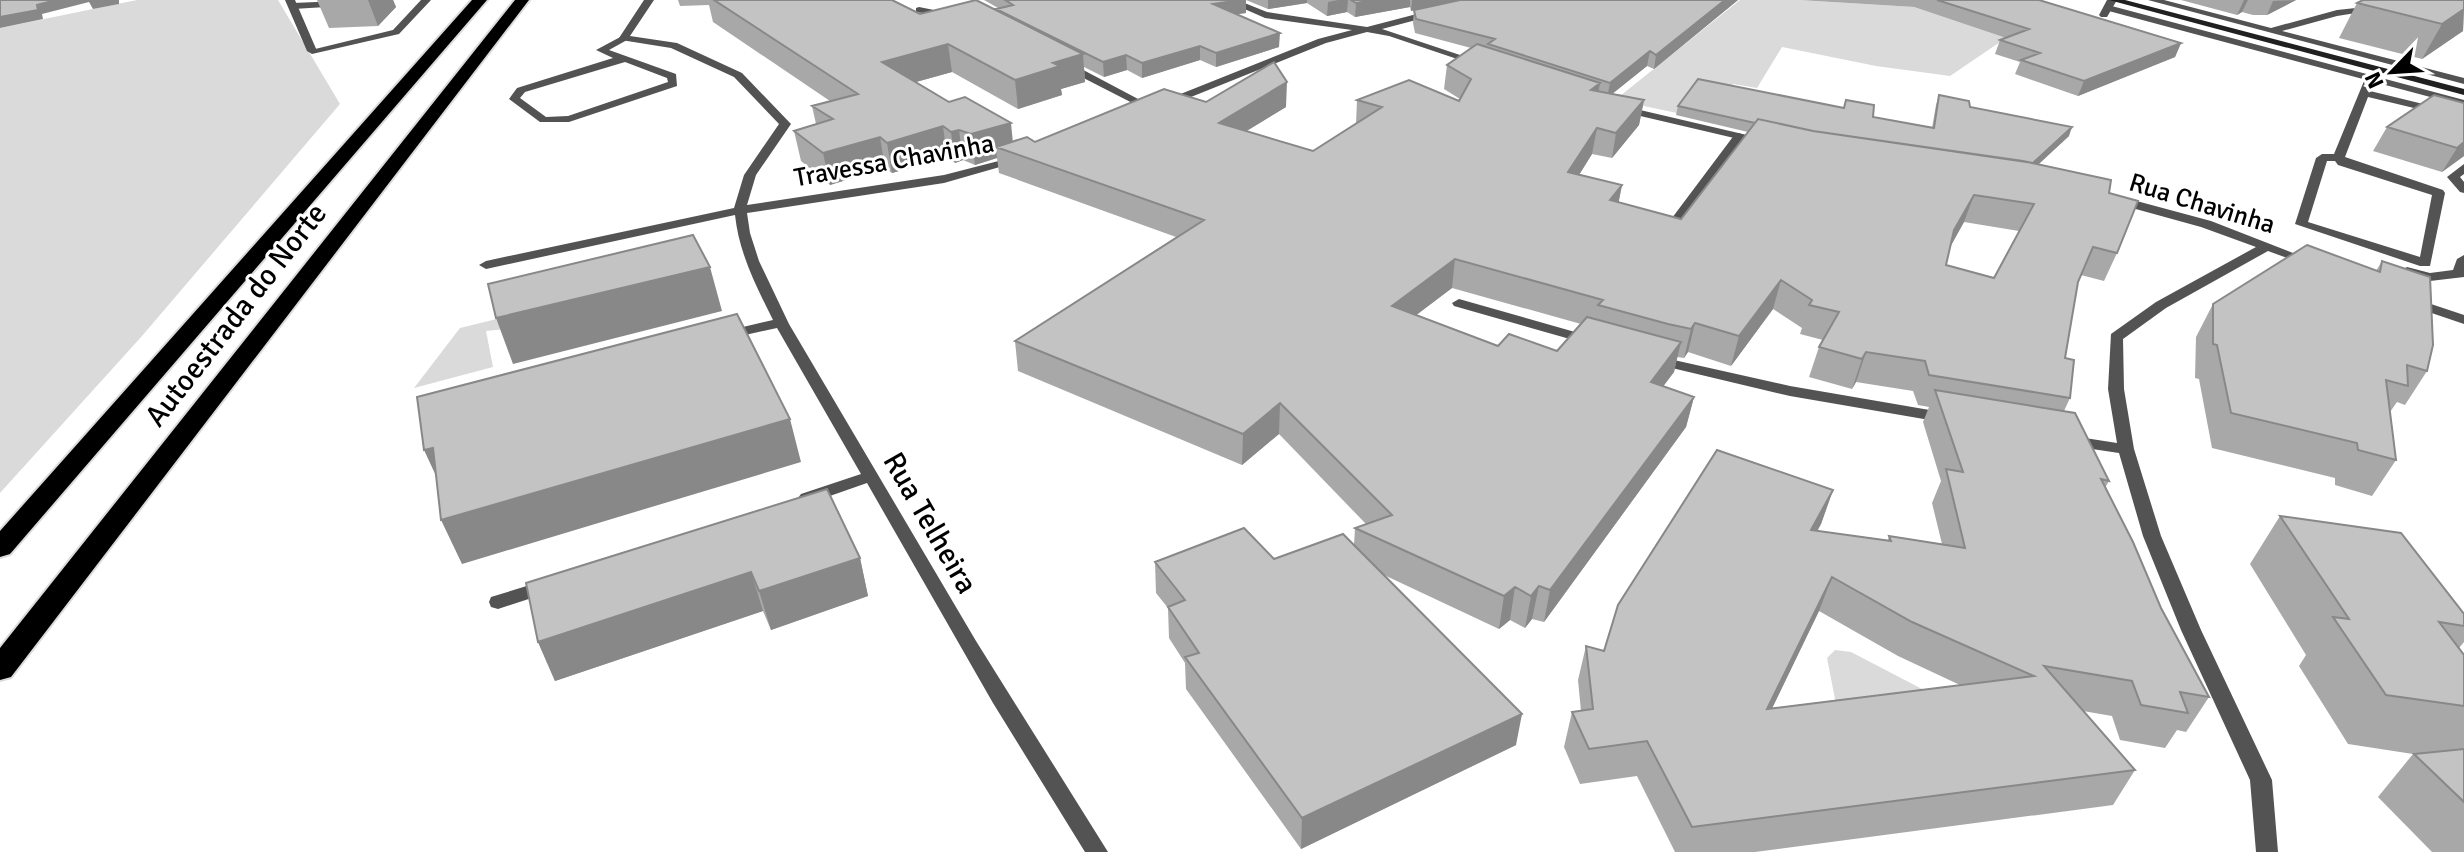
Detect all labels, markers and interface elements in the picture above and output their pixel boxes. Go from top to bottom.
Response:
north arrow [2352,32,2432,112]
text: N [2359,68,2390,93]
street label: Travessa Chavinha [791,128,997,194]
street label: Rua Chavinha [2125,167,2279,241]
street label: Autoestrada do Norte [137,196,335,434]
street label: Rua Telheira [875,446,985,600]

